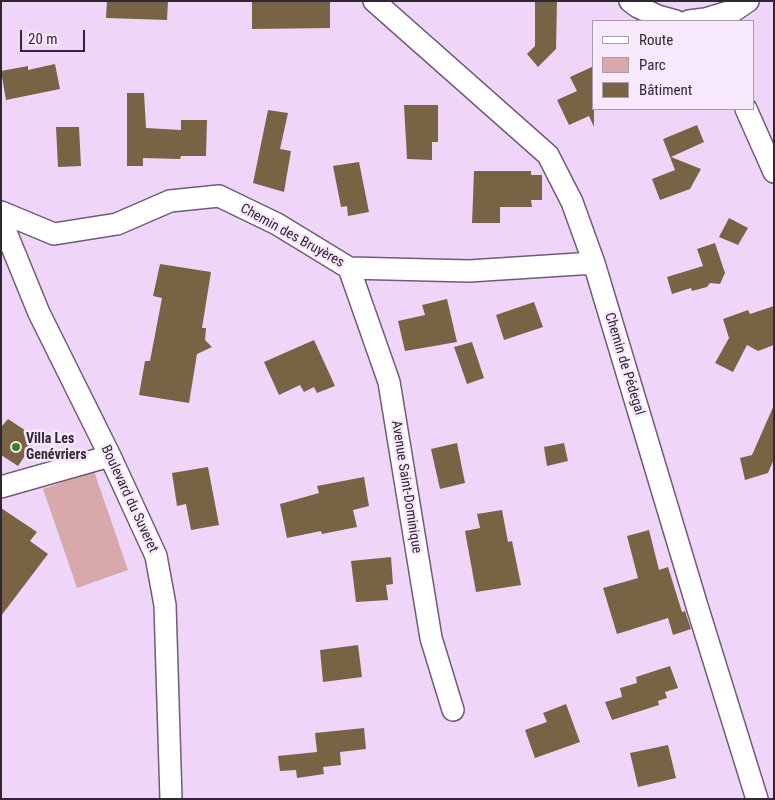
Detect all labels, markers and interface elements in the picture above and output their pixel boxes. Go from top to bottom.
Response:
scale bar [22,20,88,52]
legend [592,20,755,110]
text: 20 m [28,30,58,48]
text: Route [639,31,673,49]
text: Parc [639,56,666,74]
text: Bâtiment [639,81,692,99]
street label: Chemin des Bruyères [237,200,347,272]
street label: Chemin de Pédegal [600,311,648,417]
street label: Avenue Saint-Dominique [387,419,425,555]
place label: Villa Les Genévriers [26,431,87,464]
marker: Villa Les Genévriers [10,441,22,453]
street label: Boulevard du Suveret [97,443,161,555]

